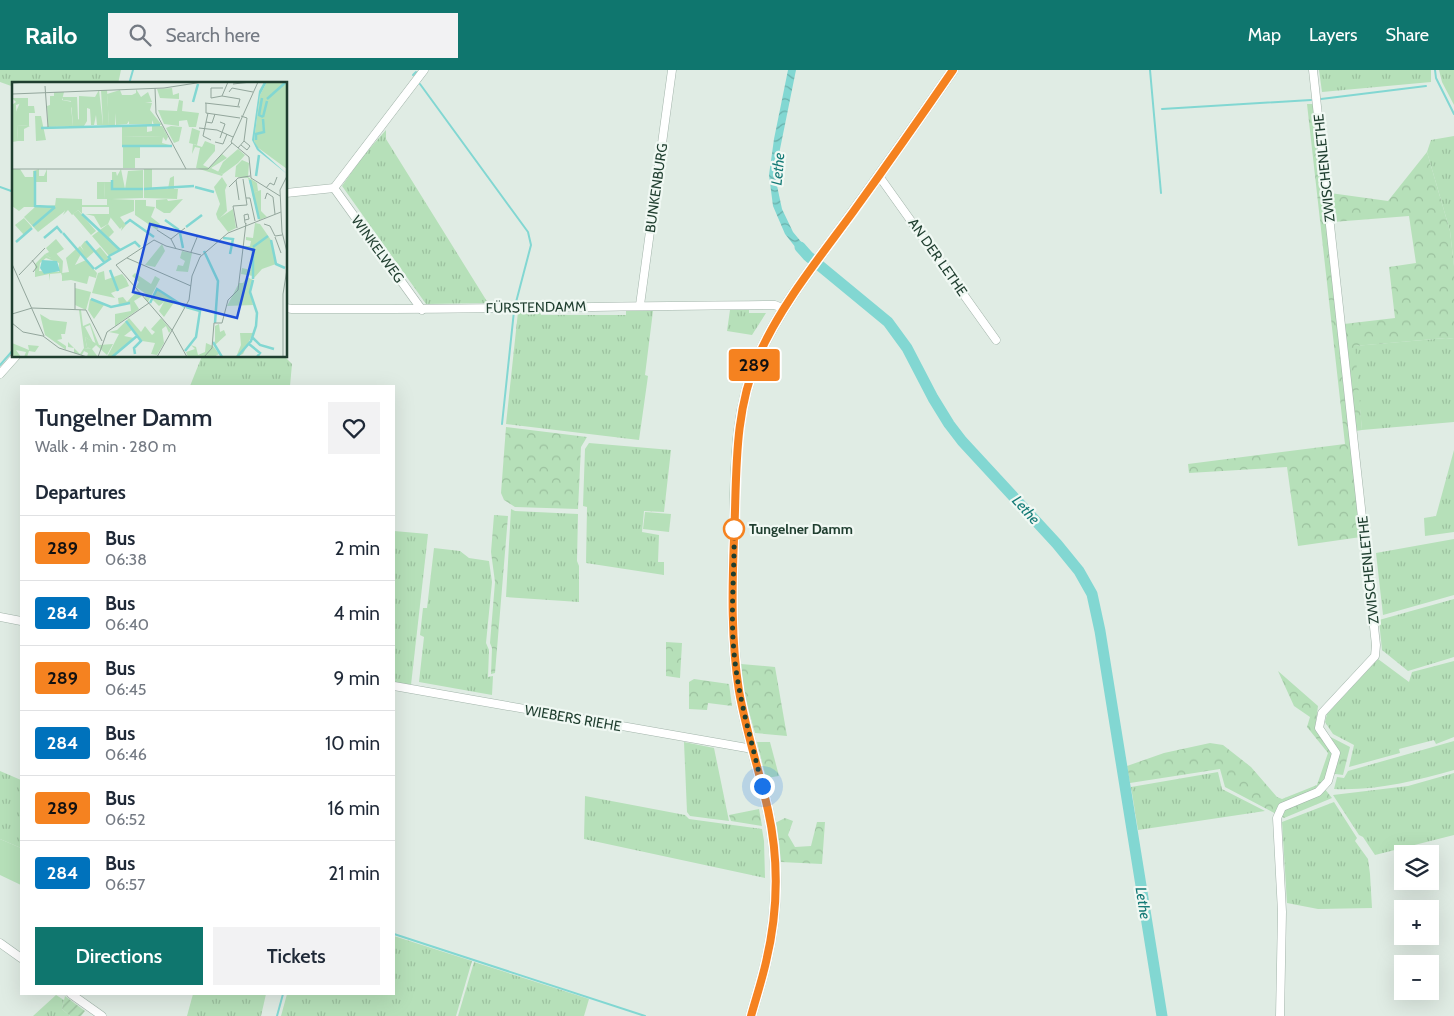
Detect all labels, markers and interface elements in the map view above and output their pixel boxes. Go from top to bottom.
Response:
search box [108,13,458,58]
text: Railo [25,21,78,50]
icon: search [126,21,154,49]
text: Search here [166,24,260,47]
text: Map [1248,24,1281,46]
text: Layers [1309,24,1358,46]
text: Share [1386,24,1429,46]
inset map [12,82,288,358]
street label: ZWISCHENLETHE [1309,113,1339,223]
street label: BUNKENBURG [641,142,671,234]
water label: Lethe [768,152,788,186]
street label: WINKELWEG [348,212,408,286]
street label: AN DER LETHE [905,215,972,300]
street label: FÜRSTENDAMM [486,297,586,317]
line badge: 289 [725,349,783,381]
text: 289 [739,354,769,376]
button: heart [328,402,380,454]
text: Tungelner Damm [35,403,212,432]
text: Walk · 4 min · 280 m [35,437,176,456]
text: Departures [35,481,126,504]
water label: Lethe [1008,492,1044,528]
street label: ZWISCHENLETHE [1353,515,1383,625]
marker: Tungelner Damm [723,518,745,540]
place label: Tungelner Damm [749,520,853,538]
text: Bus [105,527,135,550]
text: 289 [47,537,78,559]
text: 2 min [334,537,380,560]
text: 06:38 [105,550,147,569]
text: Bus [105,592,135,615]
text: 284 [47,602,78,624]
text: 4 min [333,602,380,625]
text: 06:40 [105,615,149,634]
text: Bus [105,657,135,680]
text: 289 [47,667,78,689]
text: 9 min [334,667,380,690]
text: 06:45 [105,680,147,699]
street label: WIEBERS RIEHE [523,701,623,735]
text: Bus [105,722,135,745]
text: 284 [47,732,78,754]
text: 10 min [325,732,380,755]
text: 06:46 [105,745,147,764]
your location [750,774,775,799]
text: Bus [105,787,135,810]
text: 289 [47,797,78,819]
text: 16 min [327,797,380,820]
text: 06:52 [105,810,146,829]
map controls [1394,845,1439,1000]
button: layers [1394,845,1439,890]
text: Bus [105,852,135,875]
text: 284 [47,862,78,884]
text: 21 min [328,862,380,885]
text: 06:57 [105,875,145,894]
water label: Lethe [1132,885,1154,921]
button: + [1394,900,1439,945]
button: Directions [35,927,203,985]
button: Tickets [213,927,380,985]
button: − [1394,955,1439,1000]

